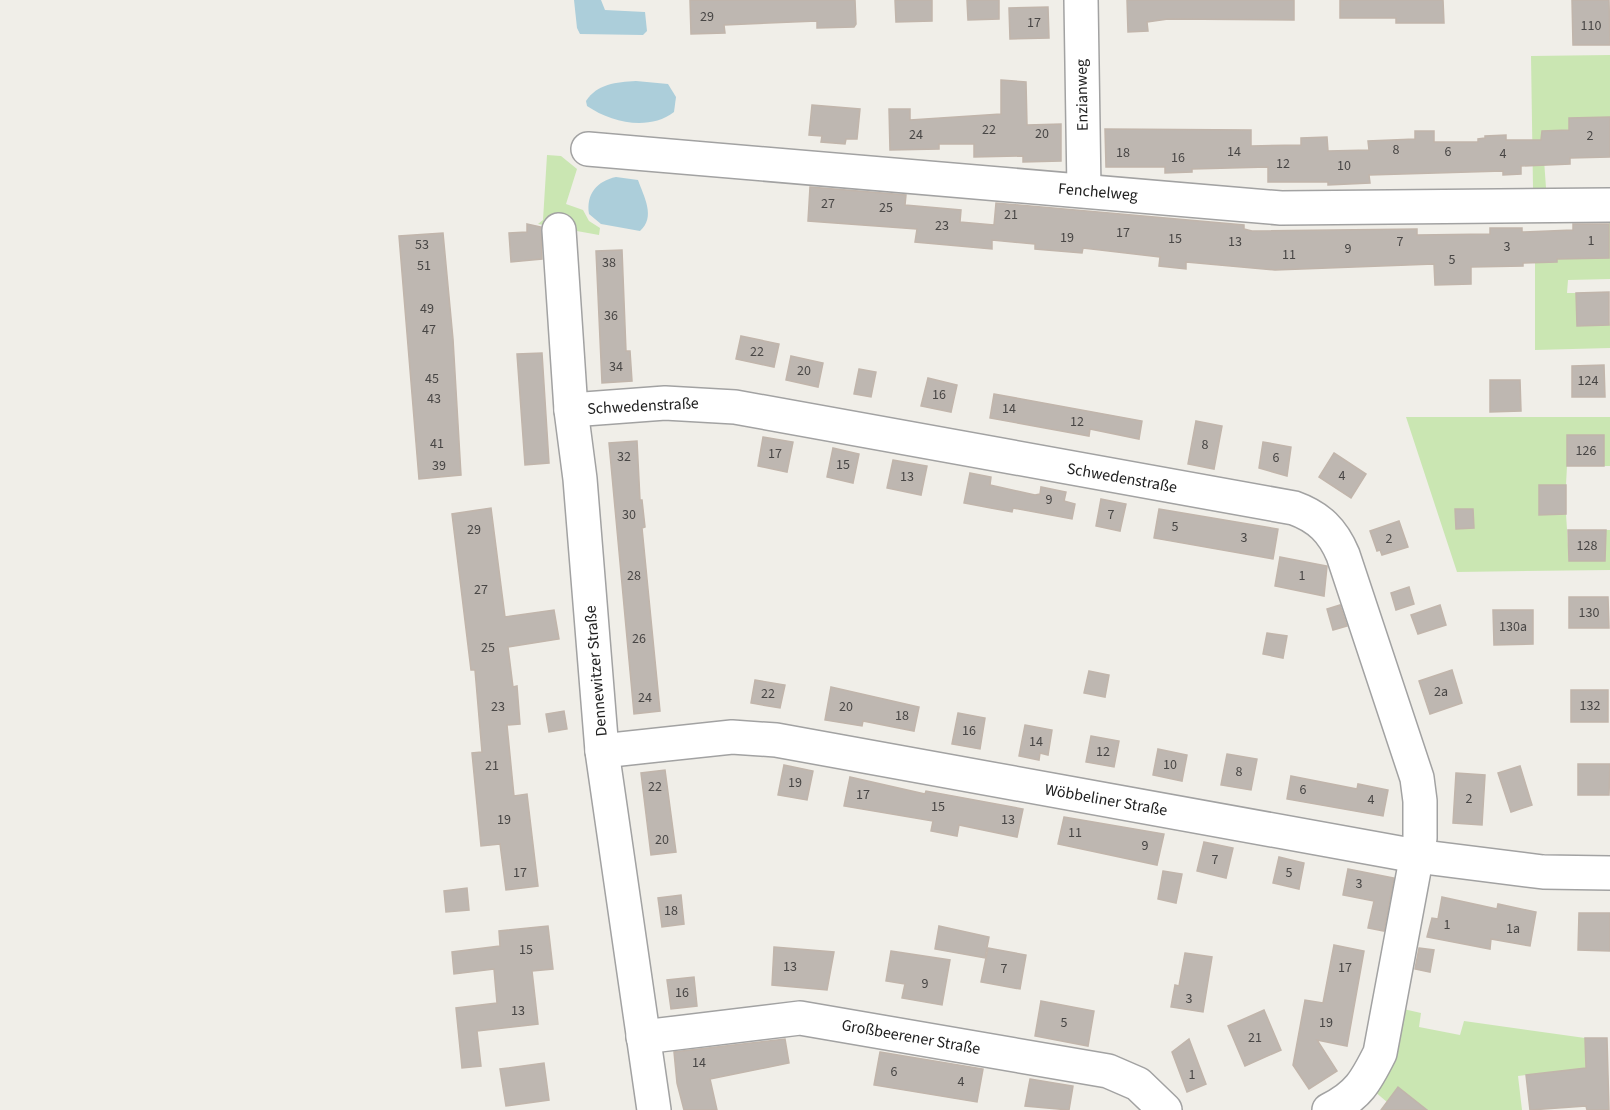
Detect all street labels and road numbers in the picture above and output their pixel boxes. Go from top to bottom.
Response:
street label: Enzianweg [1070,59,1094,131]
street label: Fenchelweg [1057,178,1139,206]
street label: Schwedenstraße [587,392,699,420]
street label: Schwedenstraße [1065,457,1179,499]
street label: Dennewitzer Straße [579,605,613,737]
street label: Wöbbeliner Straße [1043,778,1169,822]
street label: Großbeerener Straße [840,1014,982,1060]

